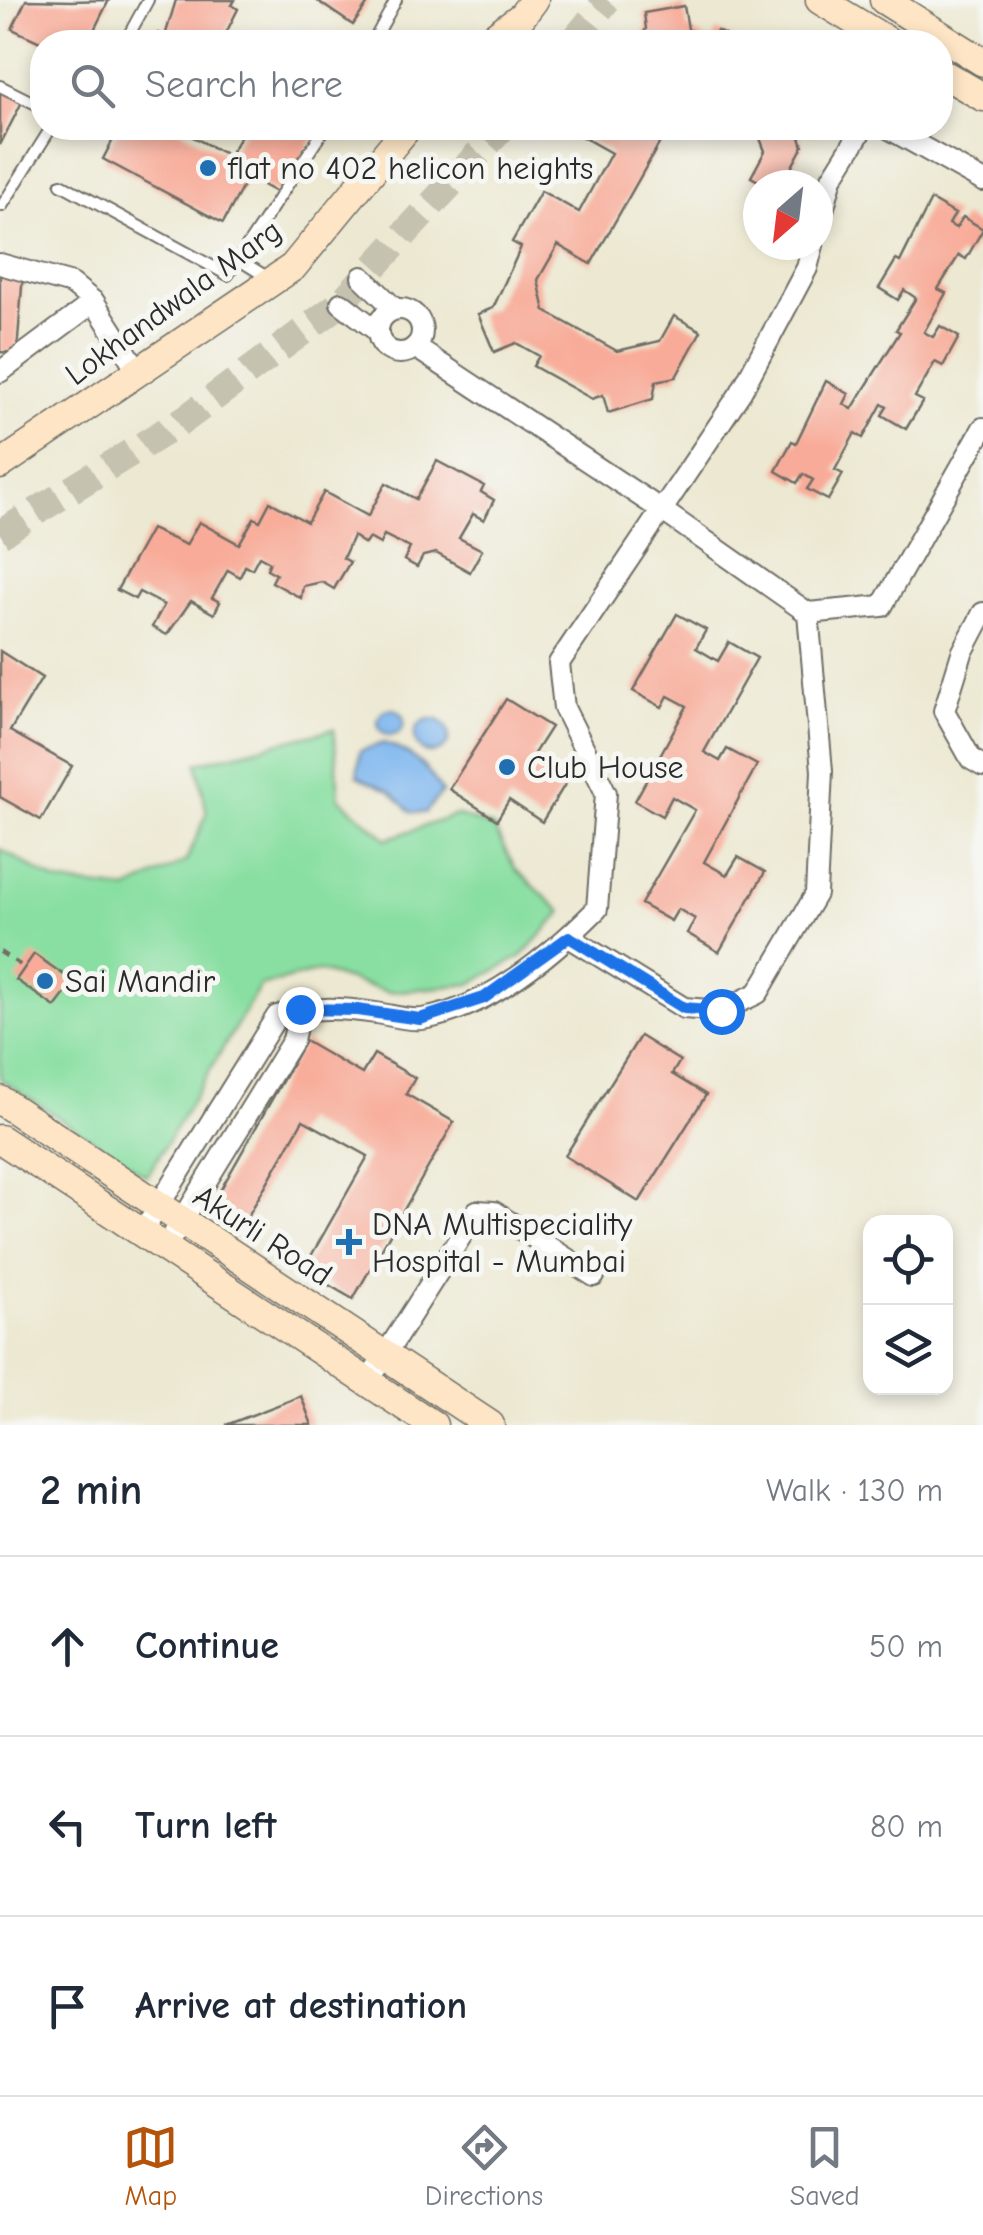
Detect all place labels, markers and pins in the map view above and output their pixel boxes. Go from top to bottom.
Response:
place label: flat no 402 helicon heights [227,150,593,187]
marker: flat no 402 helicon heights [197,157,219,179]
place label: Club House [527,749,683,786]
marker: Club House [496,756,518,778]
place label: Sai Mandir [65,963,215,1000]
marker: Sai Mandir [34,970,56,992]
place label: DNA Multispeciality Hospital - Mumbai [372,1206,633,1280]
marker: DNA Multispeciality Hospital - Mumbai [336,1229,362,1255]

